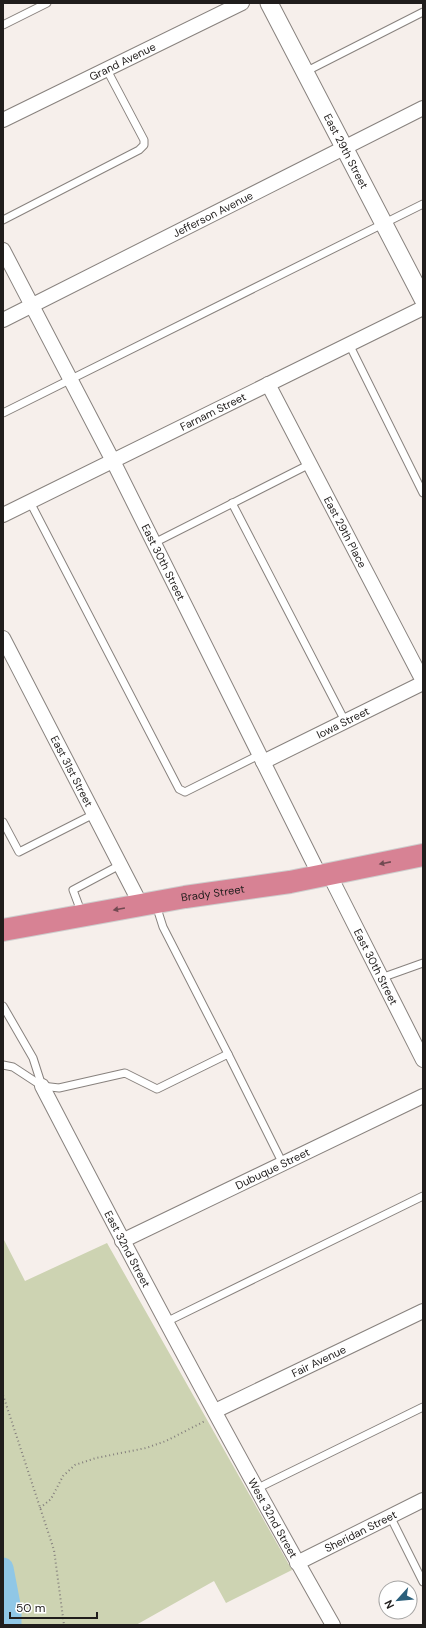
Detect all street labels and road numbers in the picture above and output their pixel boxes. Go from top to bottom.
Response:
street label: Grand Avenue [87,39,158,84]
street label: East 29th Street [321,111,371,191]
street label: Jefferson Avenue [170,188,255,240]
street label: Farnam Street [178,389,248,434]
street label: East 29th Place [321,494,370,570]
street label: East 30th Street [139,522,188,603]
street label: Iowa Street [314,704,372,742]
street label: East 31st Street [48,733,96,809]
street label: Brady Street [180,882,245,905]
street label: East 30th Street [351,926,401,1007]
street label: Dubuque Street [233,1145,312,1192]
street label: East 32nd Street [101,1208,153,1290]
street label: Fair Avenue [289,1342,348,1380]
street label: West 32nd Street [245,1476,301,1561]
street label: Sheridan Street [322,1507,399,1555]

